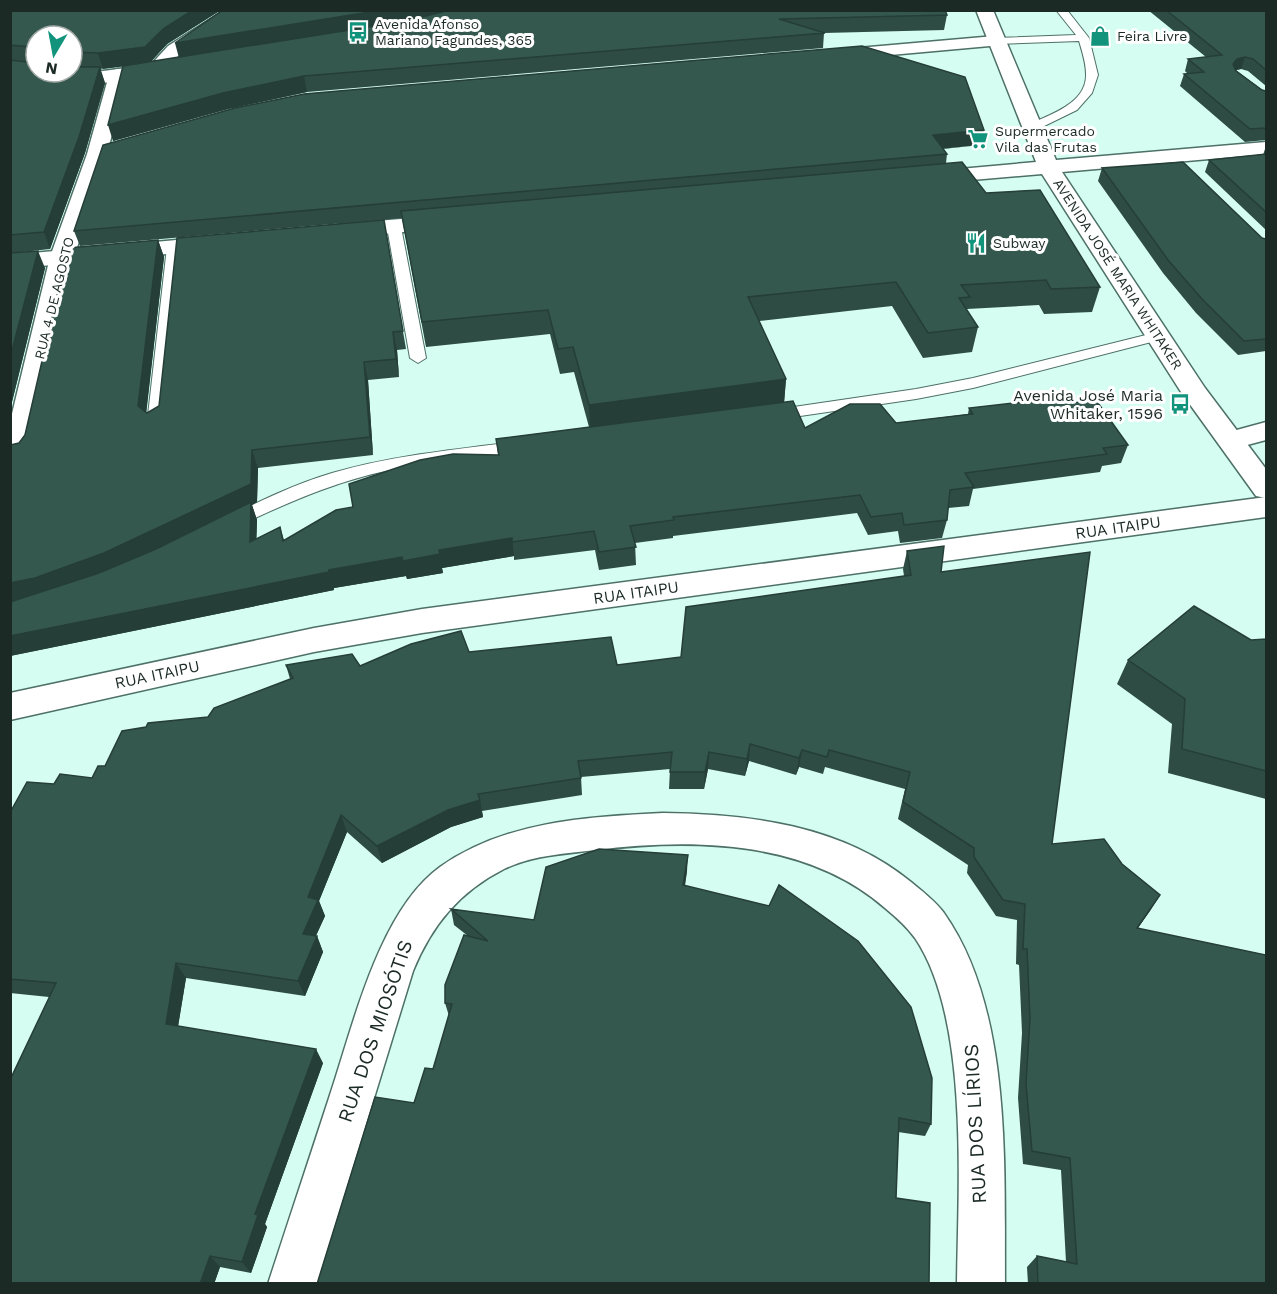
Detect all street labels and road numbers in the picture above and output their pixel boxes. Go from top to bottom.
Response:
street label: AVENIDA JOSÉ MARIA WHITAKER [1050,176,1186,372]
street label: RUA 4 DE AGOSTO [31,235,77,361]
street label: RUA ITAIPU [1074,512,1162,543]
street label: RUA ITAIPU [592,577,680,608]
street label: RUA ITAIPU [113,656,201,693]
street label: RUA DOS MIOSÓTIS [333,937,417,1125]
street label: RUA DOS LÍRIOS [959,1043,991,1205]

